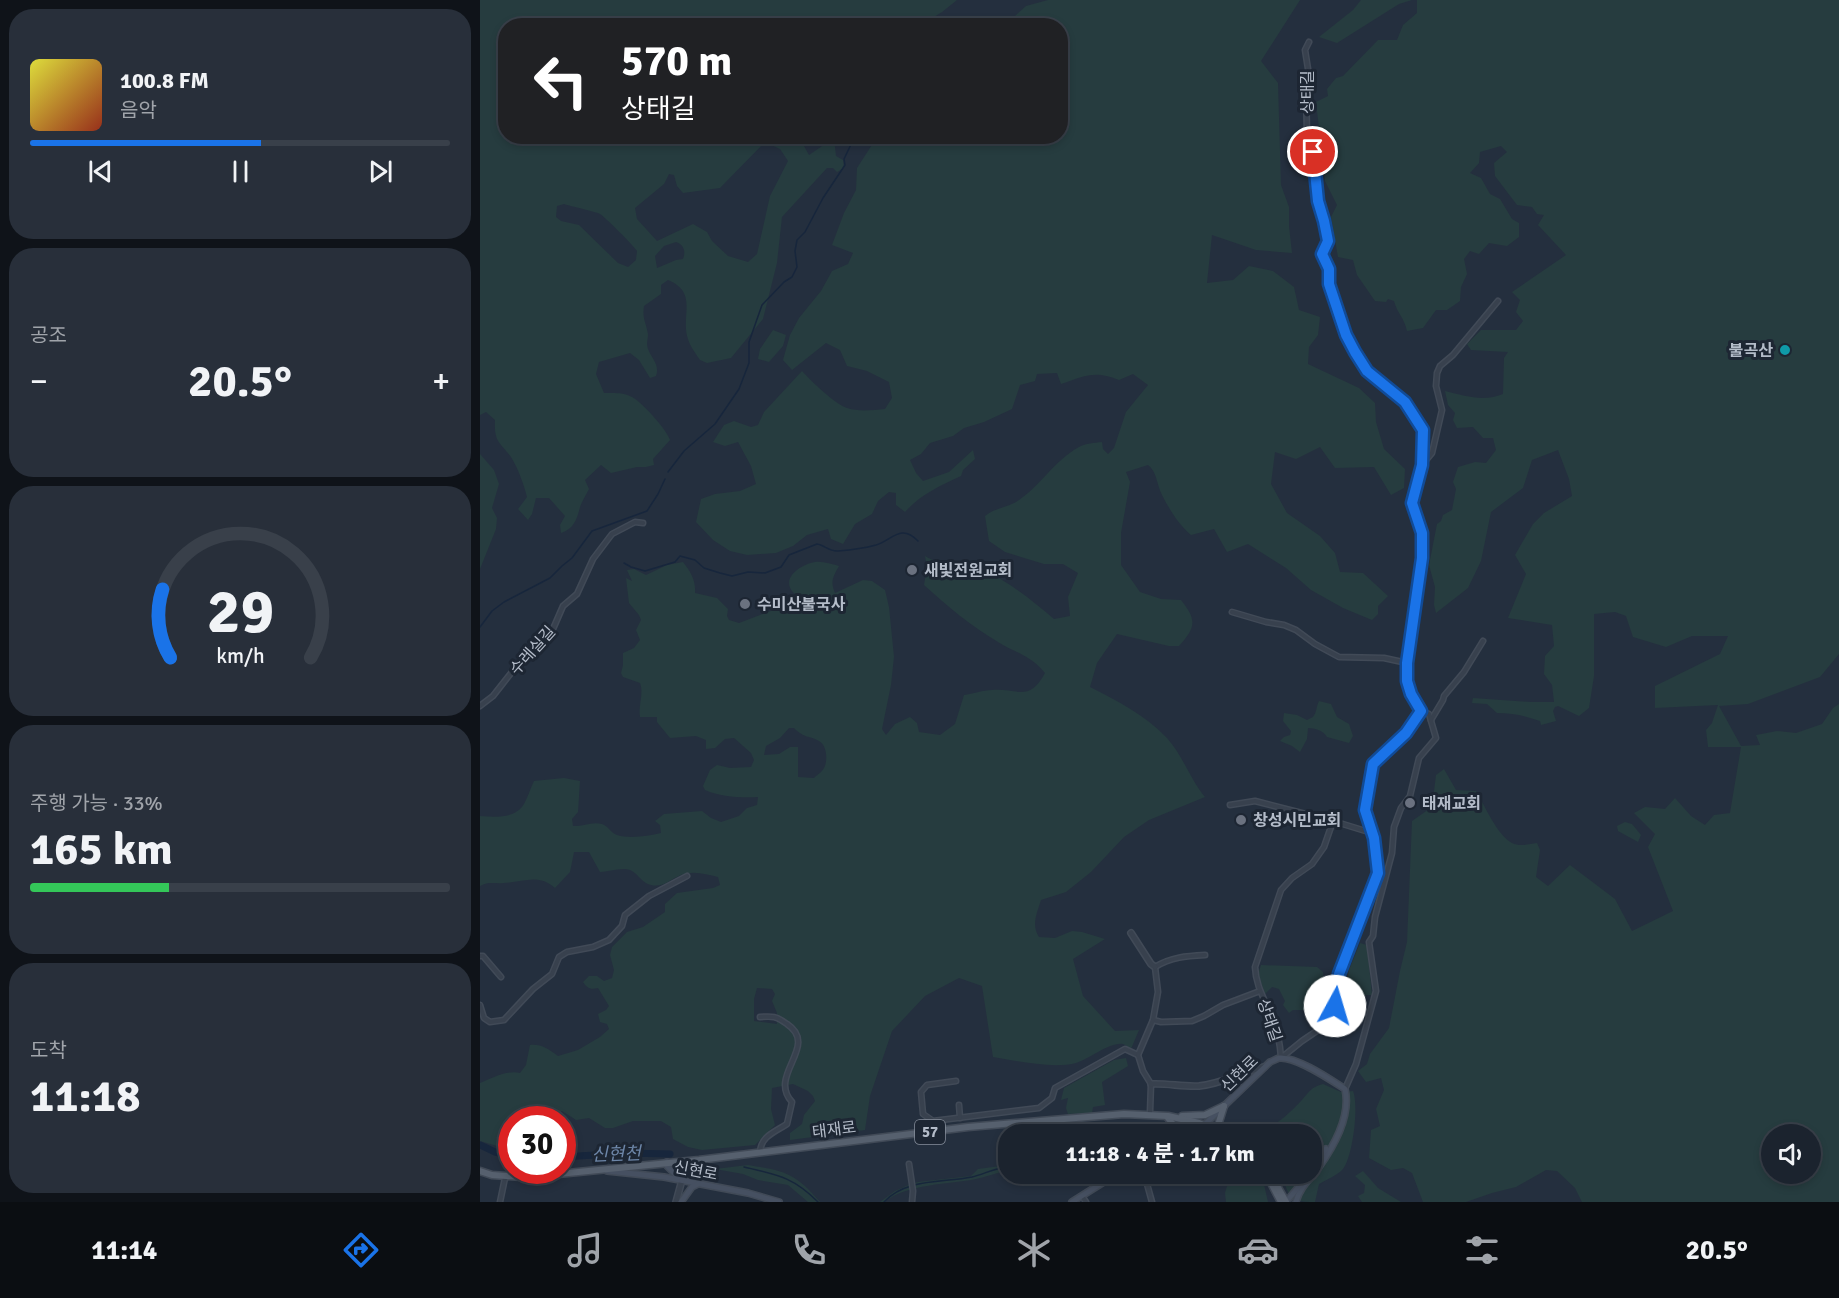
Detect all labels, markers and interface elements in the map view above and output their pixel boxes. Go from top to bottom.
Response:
text: 570 m [621,36,732,87]
icon: left [522,42,600,120]
text: 100.8 FM [120,67,209,94]
street label: 상태길 [1298,70,1318,114]
text: 상태길 [621,93,696,126]
text: 음악 [120,98,157,123]
pin [1287,126,1338,177]
icon: arrive [1296,135,1329,168]
icon: previous [84,155,117,188]
icon: pause [224,155,257,188]
icon: next [364,155,397,188]
text: 공조 [30,323,67,348]
place label: 불곡산 [1729,341,1773,361]
marker: 불곡산 [1778,343,1792,357]
text: 20.5° [188,354,292,409]
text: − [30,361,48,402]
text: + [432,361,450,402]
place label: 새빛전원교회 [924,561,1012,581]
marker: 새빛전원교회 [905,563,919,577]
text: 29 [206,573,274,650]
place label: 수미산불국사 [757,595,846,615]
marker: 수미산불국사 [738,597,752,611]
street label: 수레실길 [506,622,560,679]
text: km/h [216,643,264,669]
text: 주행 가능 · 33% [30,791,163,816]
place label: 태재교회 [1422,794,1481,814]
marker: 태재교회 [1403,796,1417,810]
place label: 창성시민교회 [1253,811,1341,831]
marker: 창성시민교회 [1234,813,1248,827]
text: 165 km [30,822,173,877]
position arrow [1303,974,1367,1038]
street label: 상태길 [1252,996,1286,1044]
text: 도착 [30,1038,67,1063]
street label: 신현로 [1217,1051,1263,1096]
text: 11:18 [30,1069,140,1124]
speed limit sign: 30 [498,1106,576,1184]
street label: 태재로 [811,1117,858,1143]
road number: 57 [915,1120,945,1144]
map controls [1761,1124,1821,1184]
button: sound [1761,1124,1821,1184]
text: 11:18 · 4 분 · 1.7 km [1065,1140,1255,1167]
water label: 신현천 [591,1142,644,1166]
street label: 신현로 [672,1157,720,1185]
icon: directions [340,1229,382,1271]
icon: music [564,1229,606,1271]
icon: phone [788,1229,830,1271]
icon: climate [1013,1229,1055,1271]
icon: car [1237,1229,1279,1271]
icon: filters [1461,1229,1503,1271]
text: 11:14 [91,1234,157,1267]
text: 20.5° [1686,1234,1748,1267]

